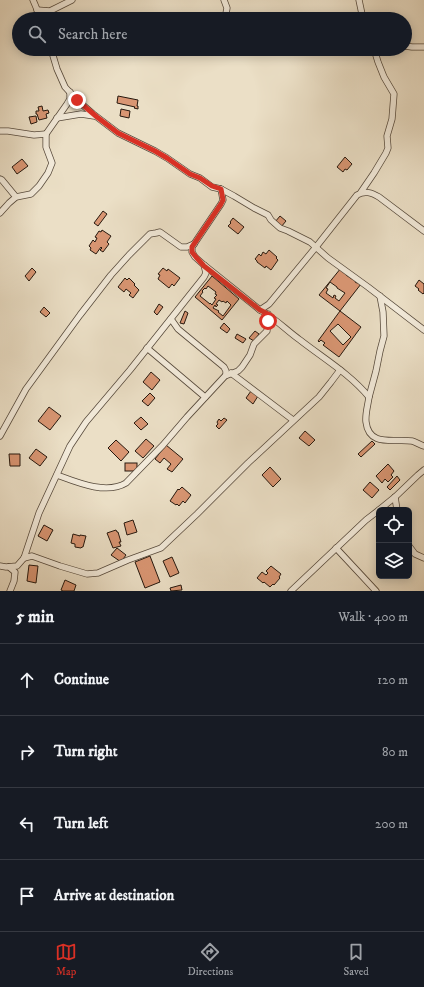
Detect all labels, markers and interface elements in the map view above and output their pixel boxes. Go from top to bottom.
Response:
search box [12,12,412,56]
icon: search [26,23,48,45]
text: Search here [58,25,127,44]
route end [68,91,86,109]
route start [259,312,277,330]
map controls [376,507,412,579]
button: locate [376,507,412,543]
button: layers [376,543,412,579]
text: 5 min [16,606,54,628]
text: Walk · 400 m [338,609,408,625]
icon: ahead [16,669,38,691]
text: Continue [54,670,109,689]
text: 120 m [377,672,408,688]
icon: right [16,741,38,763]
text: Turn right [54,742,117,761]
text: 80 m [382,744,408,760]
icon: left [16,813,38,835]
text: Turn left [54,814,108,833]
text: 200 m [375,816,408,832]
icon: arrive [16,885,38,907]
text: Arrive at destination [54,886,174,905]
tab: Map [55,941,77,979]
tab: Directions [188,941,233,979]
tab: Saved [344,941,369,979]

